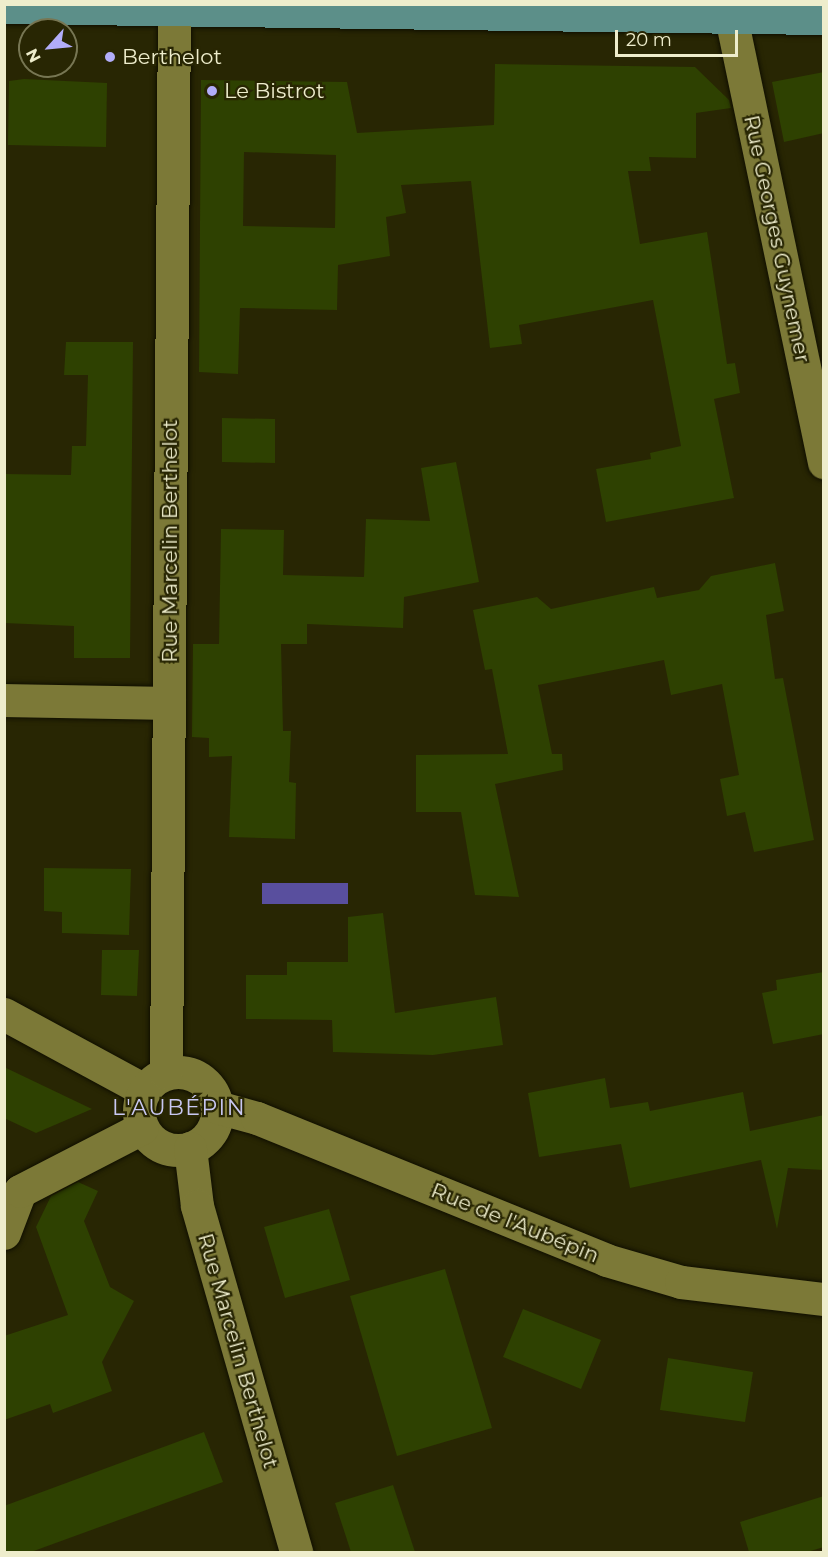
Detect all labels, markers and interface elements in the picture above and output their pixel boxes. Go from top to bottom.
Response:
north arrow [18,18,78,78]
scale bar [618,18,741,56]
text: 20 m [626,29,672,51]
place label: Berthelot [122,44,222,70]
text: N [22,45,45,66]
marker: Berthelot [103,50,117,64]
place label: Le Bistrot [224,78,324,104]
marker: Le Bistrot [205,84,219,98]
street label: Rue Georges Guynemer [738,113,816,365]
street label: Rue Marcelin Berthelot [157,419,183,663]
district label: L'AUBÉPIN [112,1095,246,1121]
street label: Rue de l'Aubépin [427,1178,603,1268]
street label: Rue Marcelin Berthelot [192,1231,284,1471]

